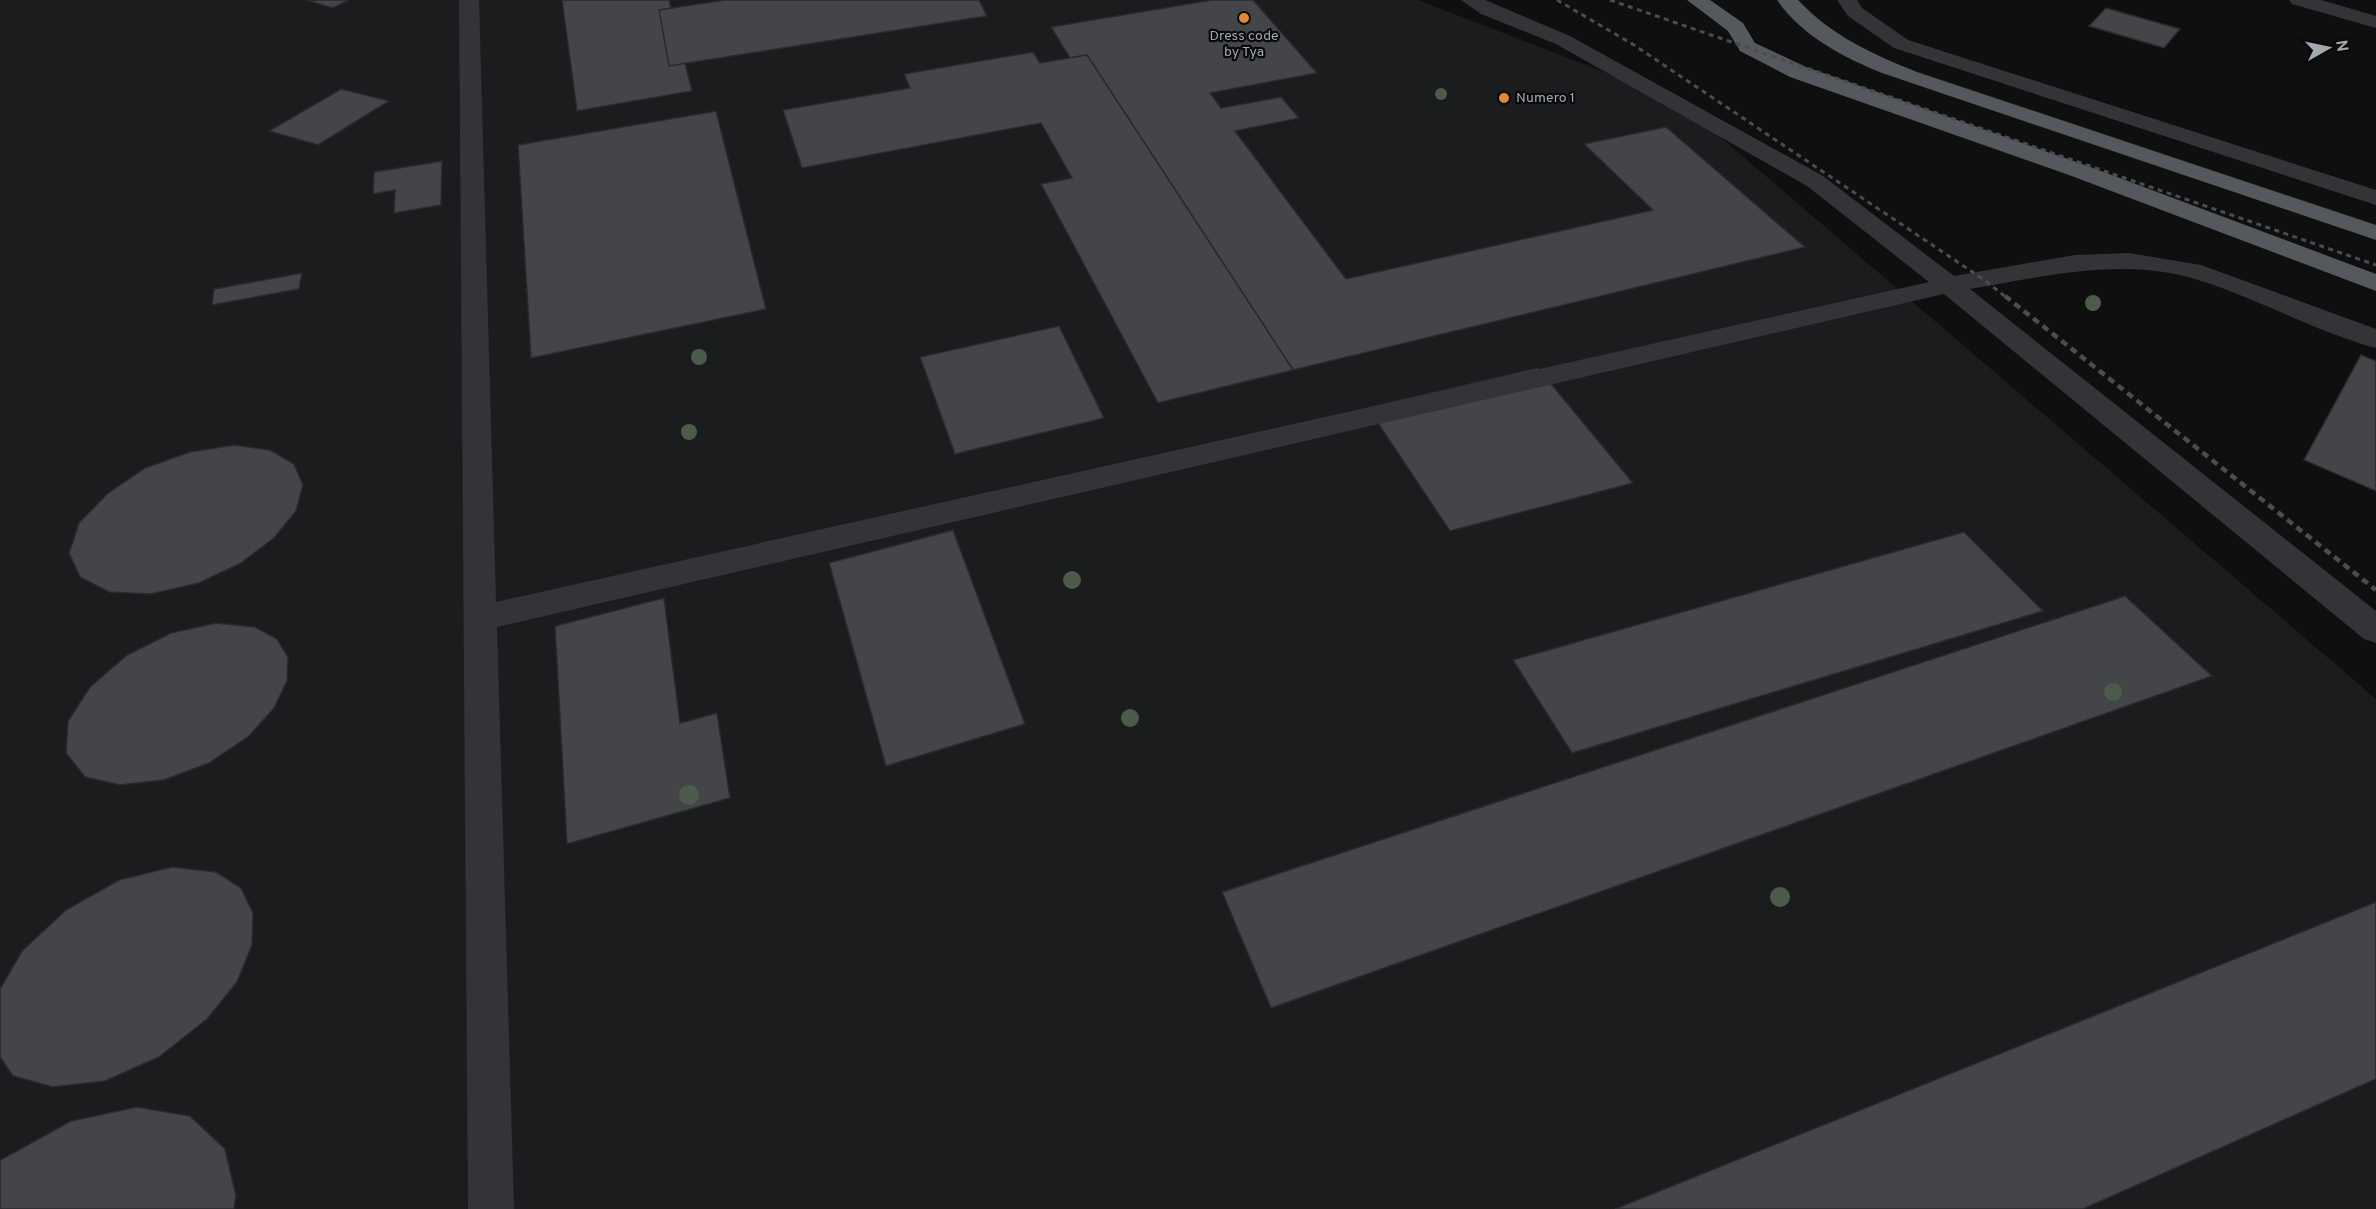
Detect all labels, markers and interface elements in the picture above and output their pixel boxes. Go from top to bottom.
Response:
marker: Dress code by Tya [1237,11,1251,25]
north arrow [2298,18,2358,78]
place label: Dress code by Tya [1209,28,1279,61]
text: N [2330,39,2352,53]
place label: Numero 1 [1516,90,1575,107]
marker: Numero 1 [1497,91,1511,105]

